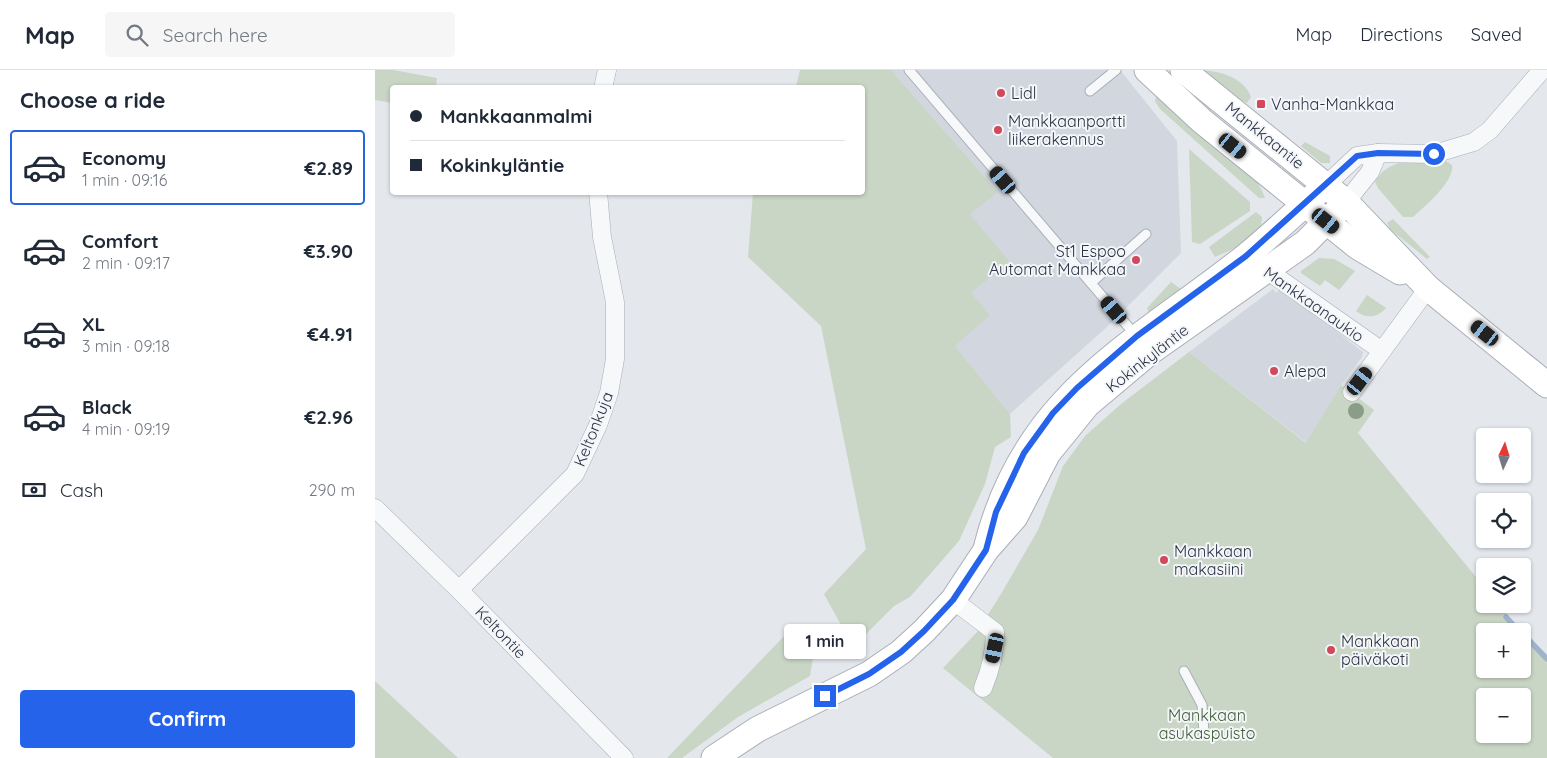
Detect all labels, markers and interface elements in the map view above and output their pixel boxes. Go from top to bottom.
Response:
search box [105,12,455,57]
text: Map [25,20,75,50]
icon: search [123,21,151,49]
text: Search here [163,23,268,47]
text: Map [1295,23,1332,46]
text: Directions [1360,23,1443,46]
text: Saved [1471,23,1522,46]
place label: Lidl [1011,83,1036,103]
text: Choose a ride [20,86,165,114]
marker: Lidl [995,87,1007,99]
place label: Vanha-Mankkaa [1271,94,1394,114]
street label: Mankkaantie [1221,97,1309,173]
marker: Vanha-Mankkaa [1255,98,1267,110]
text: Mankkaanmalmi [440,104,592,128]
place label: Mankkaanportti liikerakennus [1008,111,1126,149]
marker: Mankkaanportti liikerakennus [992,124,1004,136]
car [1216,131,1249,161]
route start [1423,143,1445,165]
icon: car [22,145,67,190]
text: Economy [82,146,166,170]
text: Kokinkyläntie [440,153,564,177]
text: €2.89 [304,156,353,180]
car [987,164,1018,196]
text: 1 min · 09:16 [82,170,167,190]
car [1309,206,1342,236]
icon: car [22,228,67,273]
text: Comfort [82,229,159,253]
text: €3.90 [304,239,353,263]
place label: St1 Espoo Automat Mankkaa [989,241,1126,279]
text: 2 min · 09:17 [82,253,170,273]
marker: St1 Espoo Automat Mankkaa [1130,254,1142,266]
street label: Mankkaanaukio [1260,262,1368,346]
car [1098,294,1129,326]
icon: car [22,311,67,356]
text: XL [82,312,105,336]
car [1468,318,1501,348]
street label: Kokinkyläntie [1102,319,1192,397]
text: €4.91 [307,322,353,346]
text: 3 min · 09:18 [82,336,170,356]
place label: Alepa [1284,361,1326,381]
marker: Alepa [1268,365,1280,377]
car [1344,365,1375,397]
street label: Keltonkuja [569,389,617,469]
icon: car [22,394,67,439]
text: Black [82,395,132,419]
text: €2.96 [304,405,353,429]
text: 4 min · 09:19 [82,419,170,439]
north arrow [1476,428,1531,482]
map controls [1476,428,1531,743]
icon: cash [20,476,48,504]
text: Cash [60,478,104,502]
text: 290 m [309,480,355,500]
button: locate [1476,493,1531,548]
place label: Mankkaan makasiini [1174,541,1252,579]
marker: Mankkaan makasiini [1158,554,1170,566]
button: layers [1476,558,1531,613]
street label: Keltontie [471,602,531,662]
button: + [1476,623,1531,678]
callout: 1 min [784,624,866,658]
text: 1 min [806,631,844,651]
place label: Mankkaan päiväkoti [1341,631,1419,669]
car [984,632,1005,664]
marker: Mankkaan päiväkoti [1325,644,1337,656]
route end [814,685,836,707]
button: − [1476,688,1531,743]
button: Confirm [20,690,355,748]
park label: Mankkaan asukaspuisto [1159,705,1255,743]

